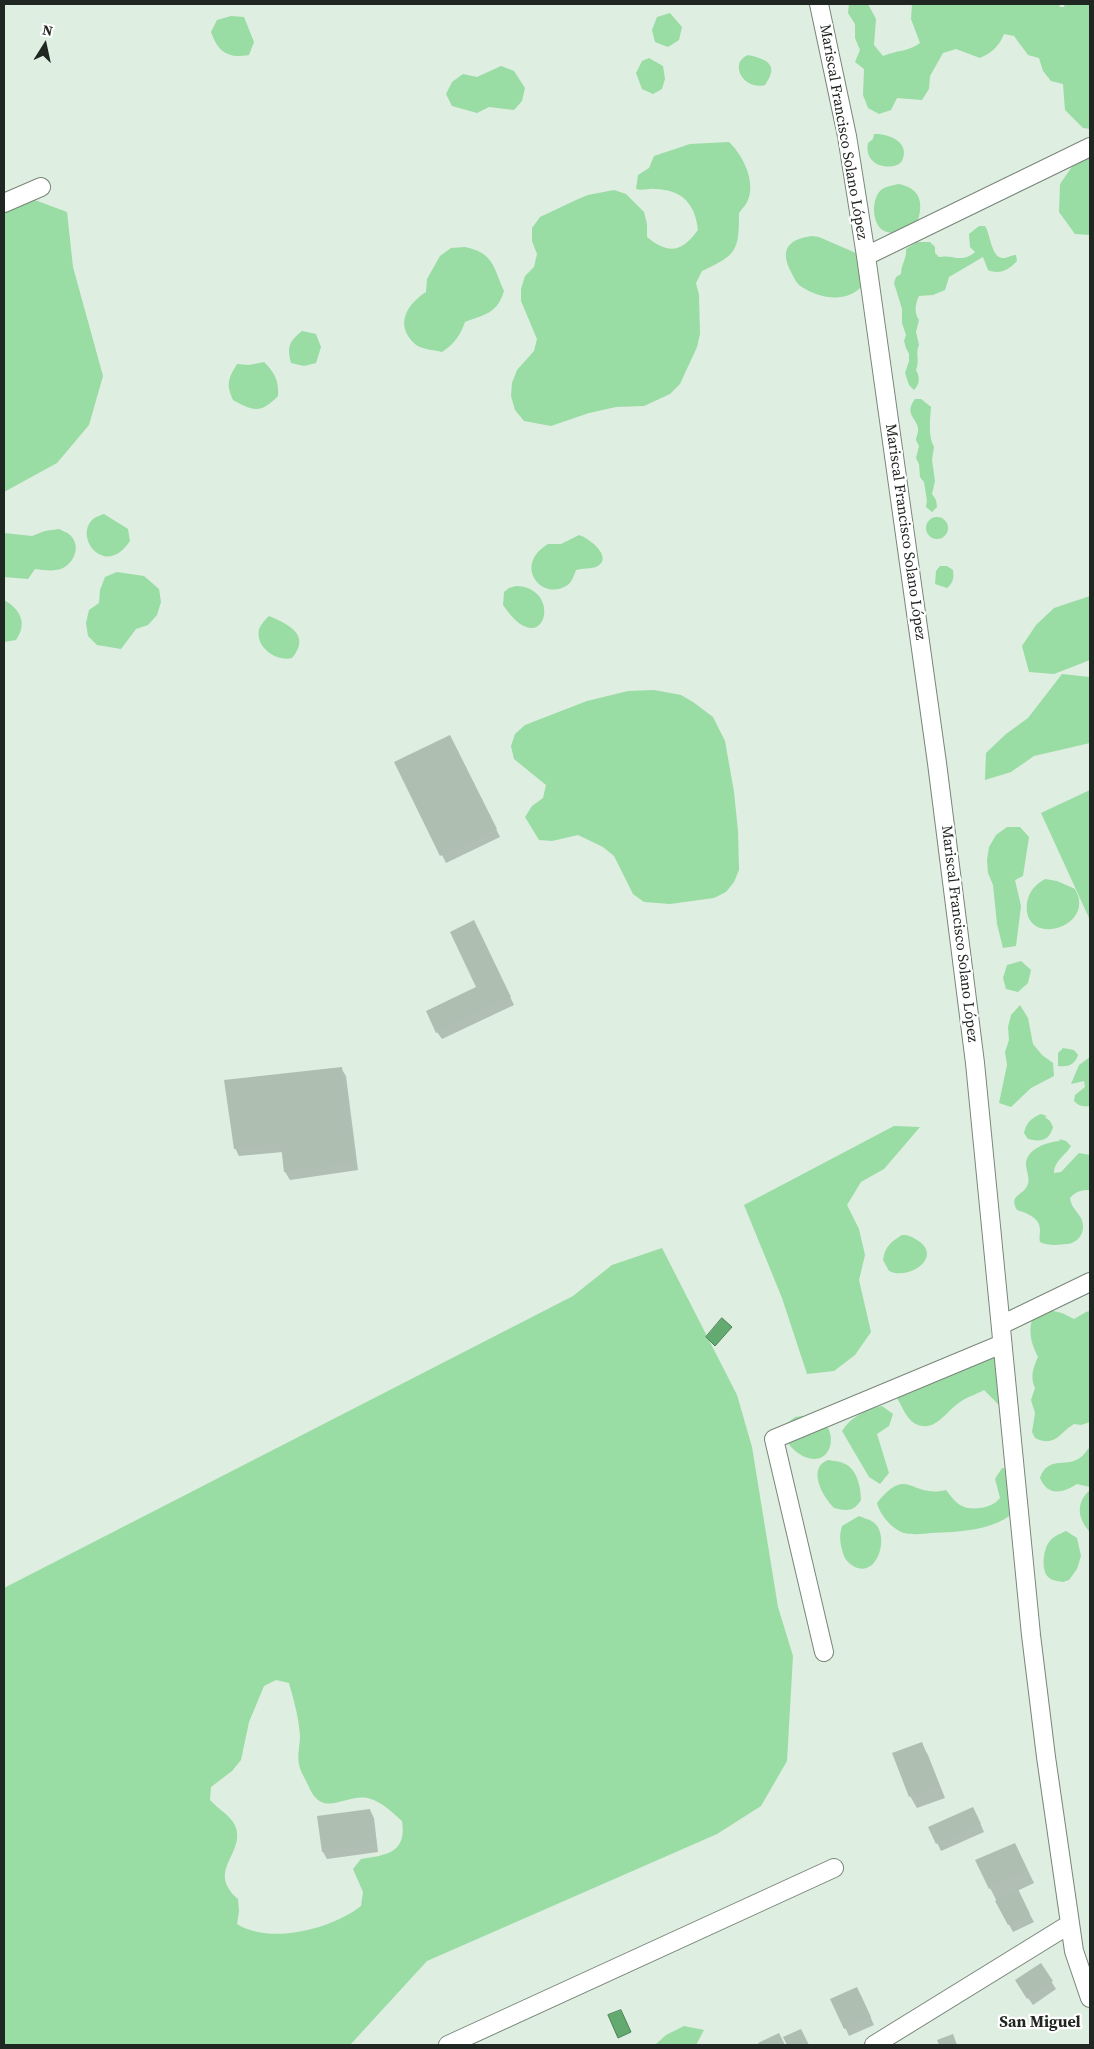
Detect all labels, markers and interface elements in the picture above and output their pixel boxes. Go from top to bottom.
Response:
text: N [41,19,54,41]
north arrow [20,20,70,70]
street label: Mariscal Francisco Solano López [815,23,871,241]
street label: Mariscal Francisco Solano López [881,423,929,641]
street label: Mariscal Francisco Solano López [937,825,981,1043]
district label: San Miguel [999,2013,1081,2033]

